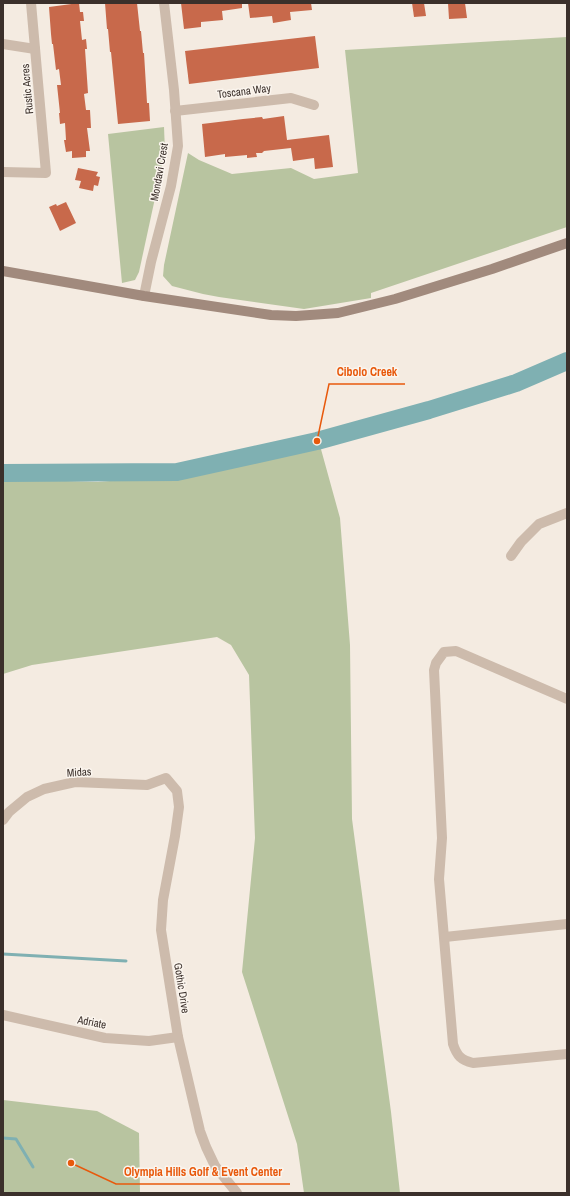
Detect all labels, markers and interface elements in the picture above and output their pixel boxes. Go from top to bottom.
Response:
street label: Rustic Acres [18,63,36,115]
street label: Toscana Way [216,81,272,101]
street label: Mondavi Crest [147,141,171,202]
callout: Cibolo Creek [329,360,405,384]
text: Cibolo Creek [337,364,398,380]
street label: Midas [66,764,92,780]
street label: Gothic Drive [171,962,193,1014]
street label: Adriate [75,1012,108,1032]
callout: Olympia Hills Golf & Event Center [116,1160,290,1184]
text: Olympia Hills Golf & Event Center [124,1164,282,1180]

